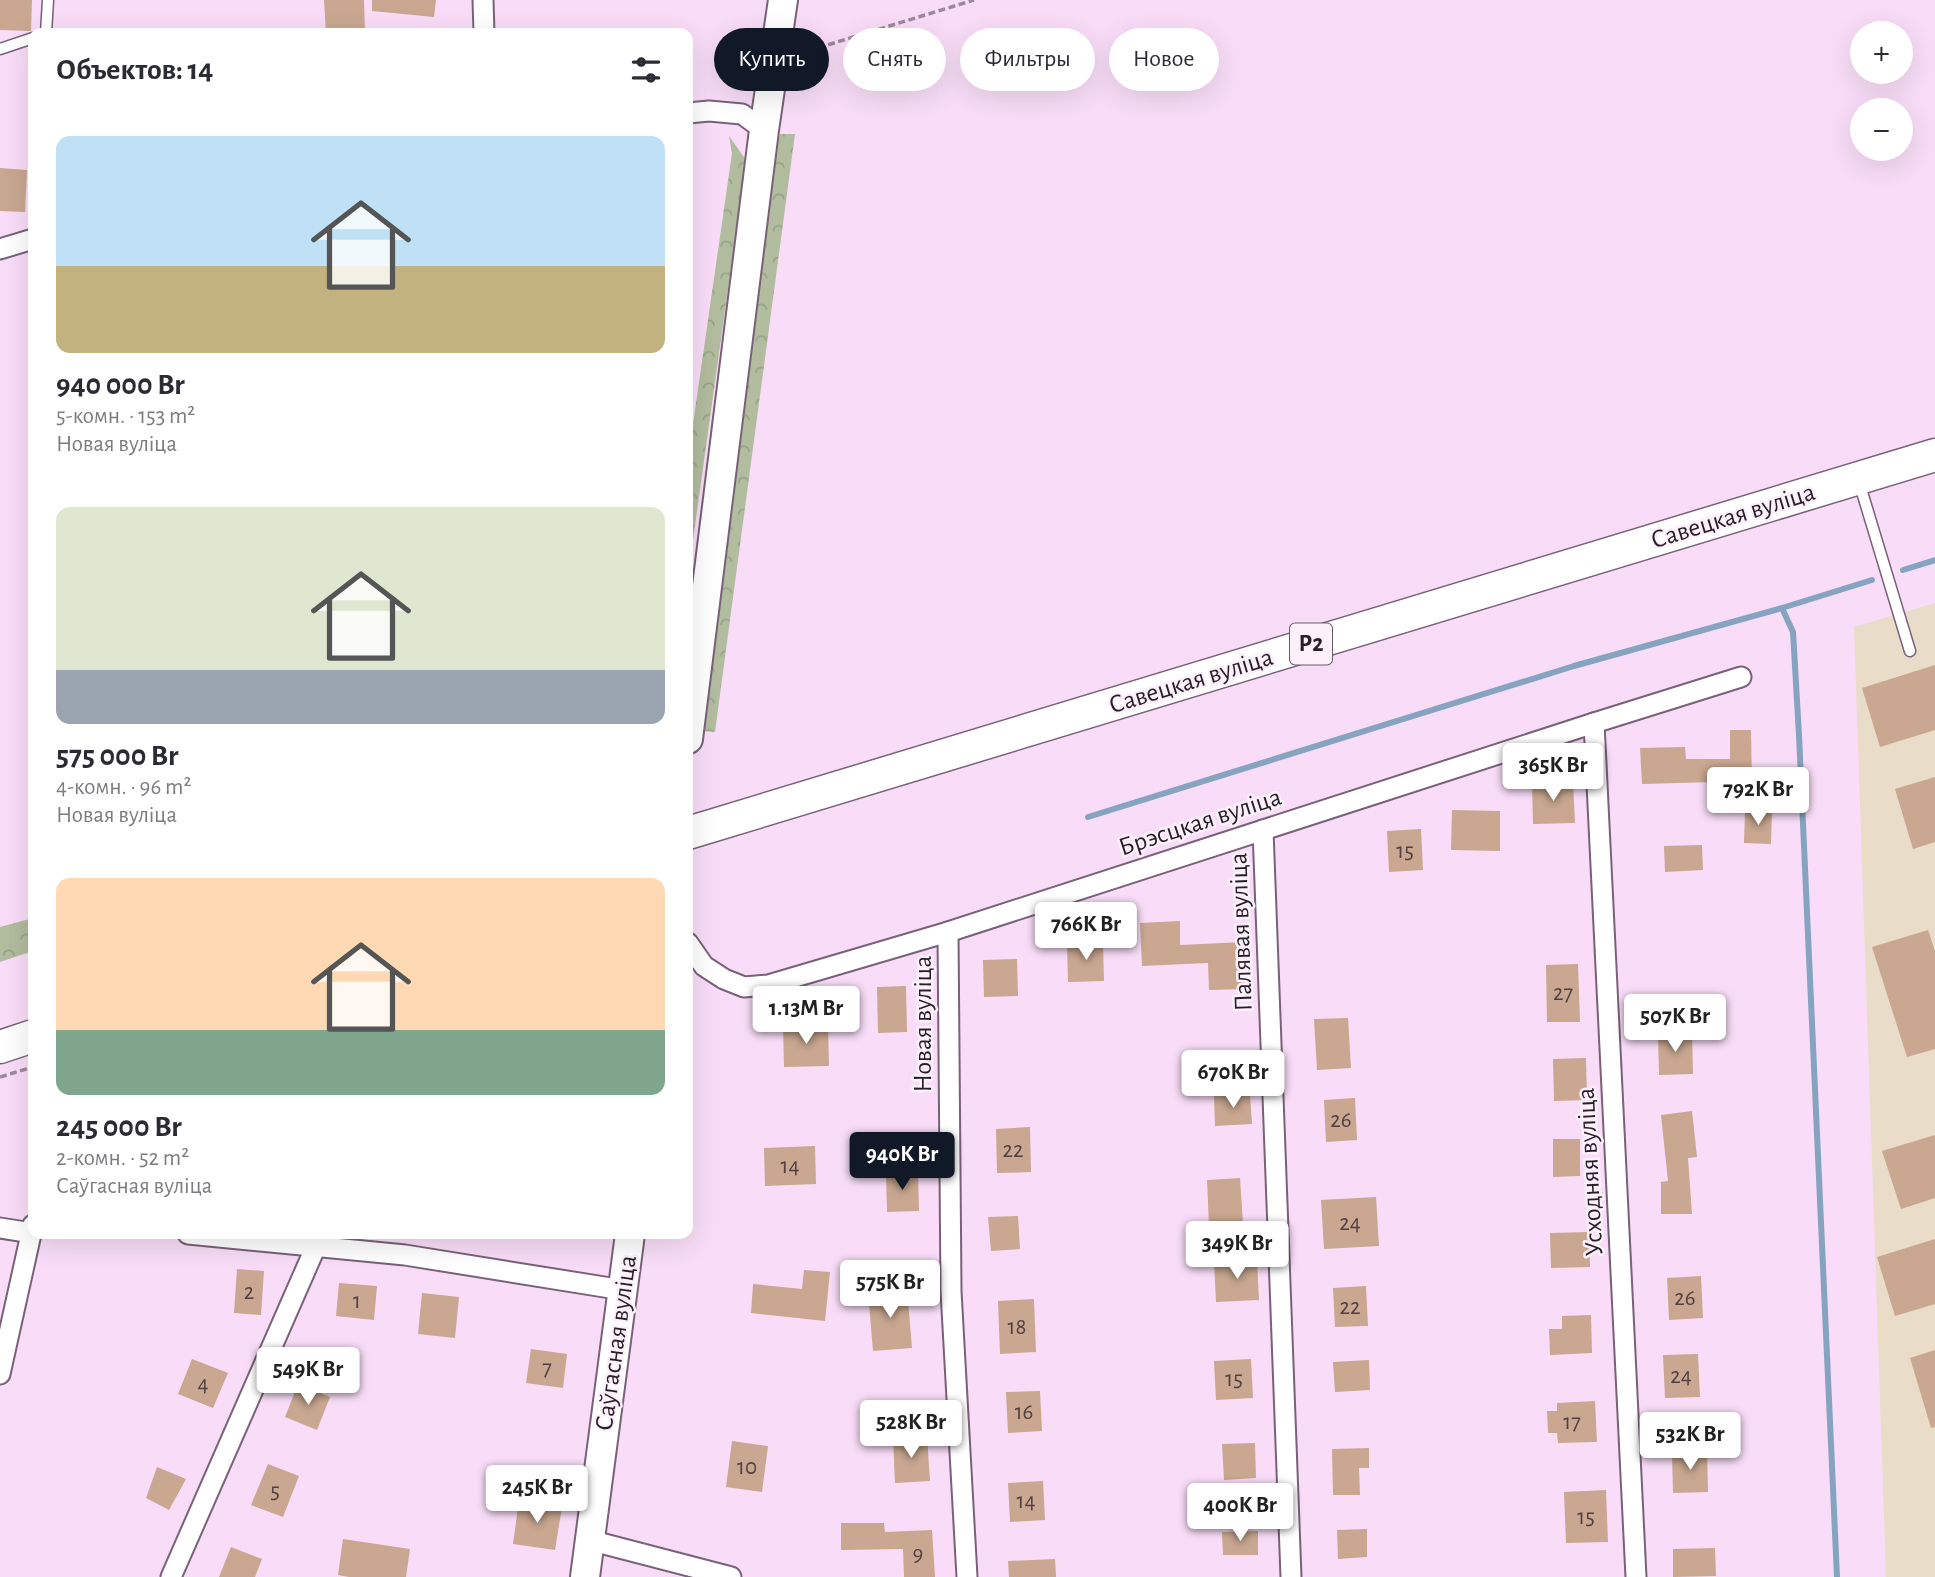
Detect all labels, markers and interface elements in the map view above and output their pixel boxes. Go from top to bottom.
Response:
map controls [1850,21,1913,161]
button: + [1850,21,1913,84]
chip: Купить [714,28,829,91]
chip: Снять [843,28,946,91]
chip: Фильтры [960,28,1095,91]
chip: Новое [1109,28,1219,91]
icon: filters [627,51,665,89]
text: Объектов: 14 [56,55,213,85]
button: − [1850,98,1913,161]
icon: home [298,182,424,308]
text: 940 000 Br [56,370,185,400]
text: 5-комн. · 153 m² [56,405,195,428]
text: Новая вуліца [56,433,177,456]
street label: Савецкая вуліца [1648,479,1818,553]
icon: home [298,553,424,679]
road number: Р2 [1290,624,1332,664]
street label: Савецкая вуліца [1106,644,1276,718]
text: 575 000 Br [56,741,178,771]
pin: 365K Br [1488,744,1618,803]
text: 365K Br [1518,754,1588,777]
pin: 792K Br [1693,768,1823,827]
text: 4-комн. · 96 m² [56,776,191,799]
text: 792K Br [1723,778,1793,801]
street label: Брэсцкая вуліца [1116,783,1285,861]
text: Новая вуліца [56,804,177,827]
house number: 15 [1396,840,1414,863]
street label: Палявая вуліца [1225,852,1257,1012]
pin: 766K Br [1021,902,1151,962]
text: 766K Br [1051,913,1121,936]
icon: home [298,924,424,1050]
street label: Новая вуліца [910,955,936,1092]
house number: 27 [1553,982,1573,1005]
pin: 1.13M Br [734,986,878,1046]
pin: 507K Br [1610,995,1740,1054]
text: 1.13M Br [769,997,843,1020]
text: 507K Br [1640,1005,1710,1028]
pin: 670K Br [1168,1050,1298,1110]
text: 670K Br [1197,1061,1269,1084]
street label: Усходняя вуліца [1573,1087,1607,1257]
house number: 26 [1330,1109,1352,1132]
text: 245 000 Br [56,1112,182,1142]
pin: 940K Br [837,1132,967,1192]
house number: 22 [1003,1139,1023,1162]
text: 940K Br [866,1143,938,1166]
text: 2-комн. · 52 m² [56,1147,189,1170]
house number: 14 [781,1155,799,1178]
text: Саўгасная вуліца [56,1175,212,1198]
house number: 24 [1339,1212,1361,1235]
pin: 349K Br [1172,1222,1302,1281]
text: 349K Br [1202,1232,1272,1255]
street label: Саўгасная вуліца [591,1254,641,1432]
pin: 575K Br [825,1260,955,1320]
text: 575K Br [856,1271,924,1294]
house number: 2 [244,1281,254,1304]
house number: 26 [1674,1287,1696,1310]
house number: 1 [353,1290,361,1313]
house number: 22 [1340,1296,1360,1319]
house number: 18 [1008,1316,1026,1339]
pin: 549K Br [243,1348,373,1407]
house number: 7 [542,1357,552,1380]
text: 549K Br [273,1358,343,1381]
house number: 24 [1670,1365,1692,1388]
house number: 15 [1225,1368,1243,1391]
house number: 4 [197,1373,209,1396]
pin: 528K Br [846,1400,976,1460]
house number: 16 [1015,1401,1033,1424]
text: 528K Br [876,1411,946,1434]
house number: 17 [1563,1411,1581,1434]
pin: 532K Br [1625,1412,1755,1472]
text: 532K Br [1656,1423,1724,1446]
house number: 10 [737,1456,757,1479]
pin: 245K Br [472,1466,602,1525]
text: 245K Br [502,1476,572,1499]
house number: 5 [270,1480,280,1503]
pin: 400K Br [1175,1484,1305,1543]
house number: 14 [1017,1490,1035,1513]
text: 400K Br [1203,1494,1277,1517]
house number: 15 [1577,1506,1595,1529]
house number: 9 [913,1543,923,1566]

